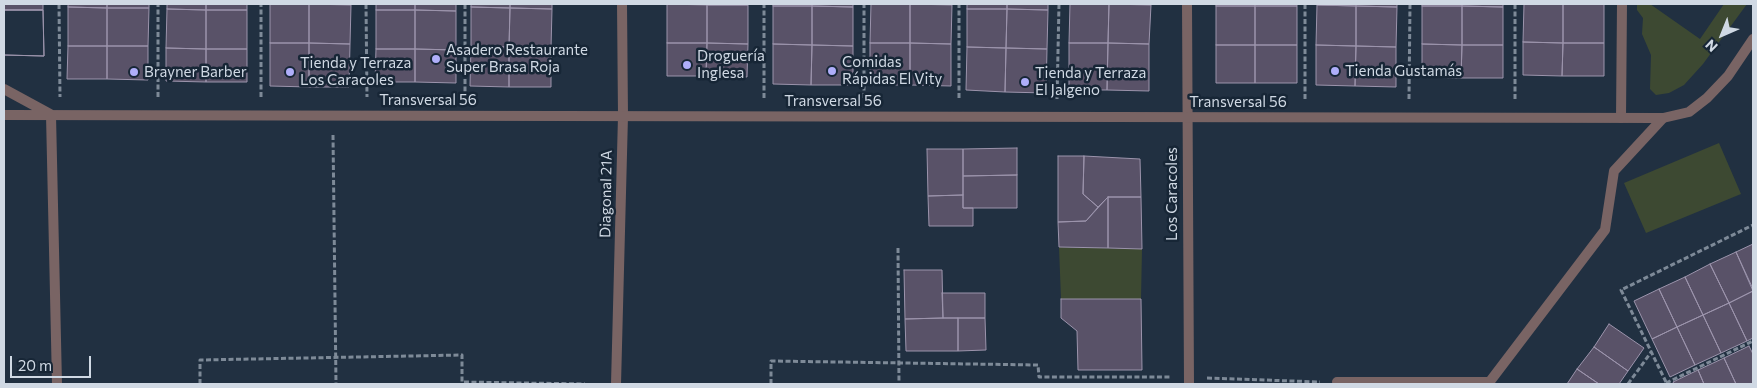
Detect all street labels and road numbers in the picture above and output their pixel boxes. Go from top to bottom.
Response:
street label: Transversal 56 [379,91,477,109]
street label: Transversal 56 [784,92,882,110]
street label: Transversal 56 [1189,93,1287,111]
street label: Los Caracoles [1163,147,1181,241]
street label: Diagonal 21A [596,150,616,238]

